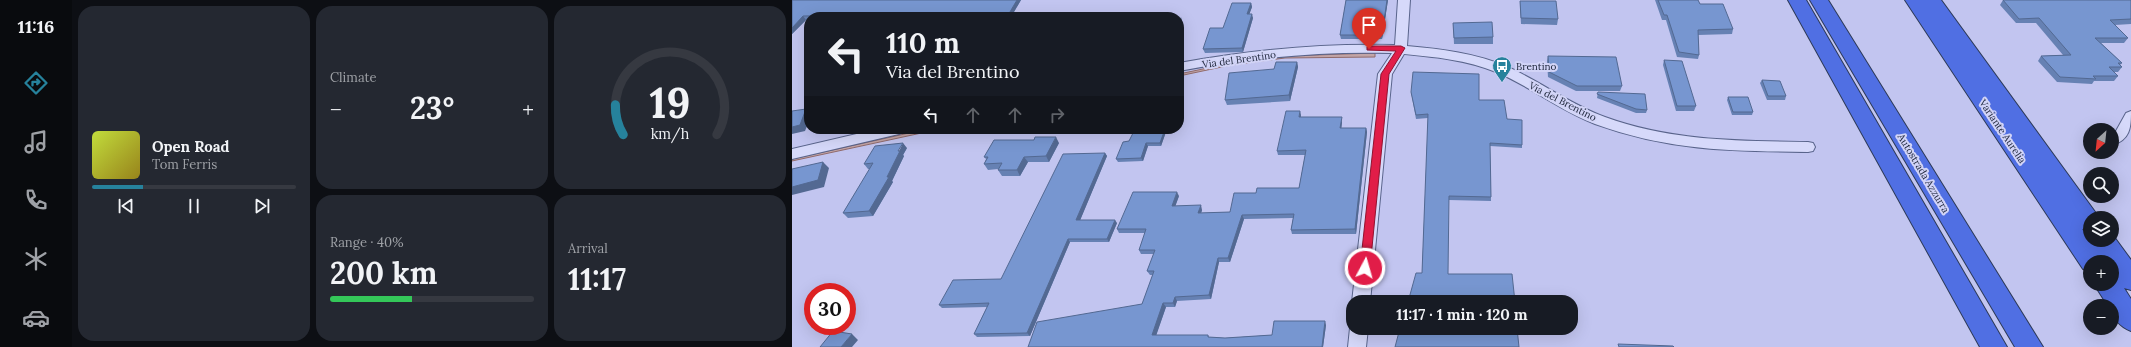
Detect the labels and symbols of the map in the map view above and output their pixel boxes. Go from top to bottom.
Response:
pin [1352,8,1386,49]
street label: Via del Brentino [1200,48,1277,71]
bus stop icon: Brentino [1491,55,1513,83]
place label: Brentino [1516,60,1557,73]
street label: Via del Brentino [1526,78,1599,124]
street label: Variante Aurelia [1976,96,2029,166]
north arrow [2083,123,2119,159]
street label: Autostrada Azzurra [1894,130,1952,215]
position arrow [1344,247,1386,289]
speed limit sign: 30 [804,283,856,335]

